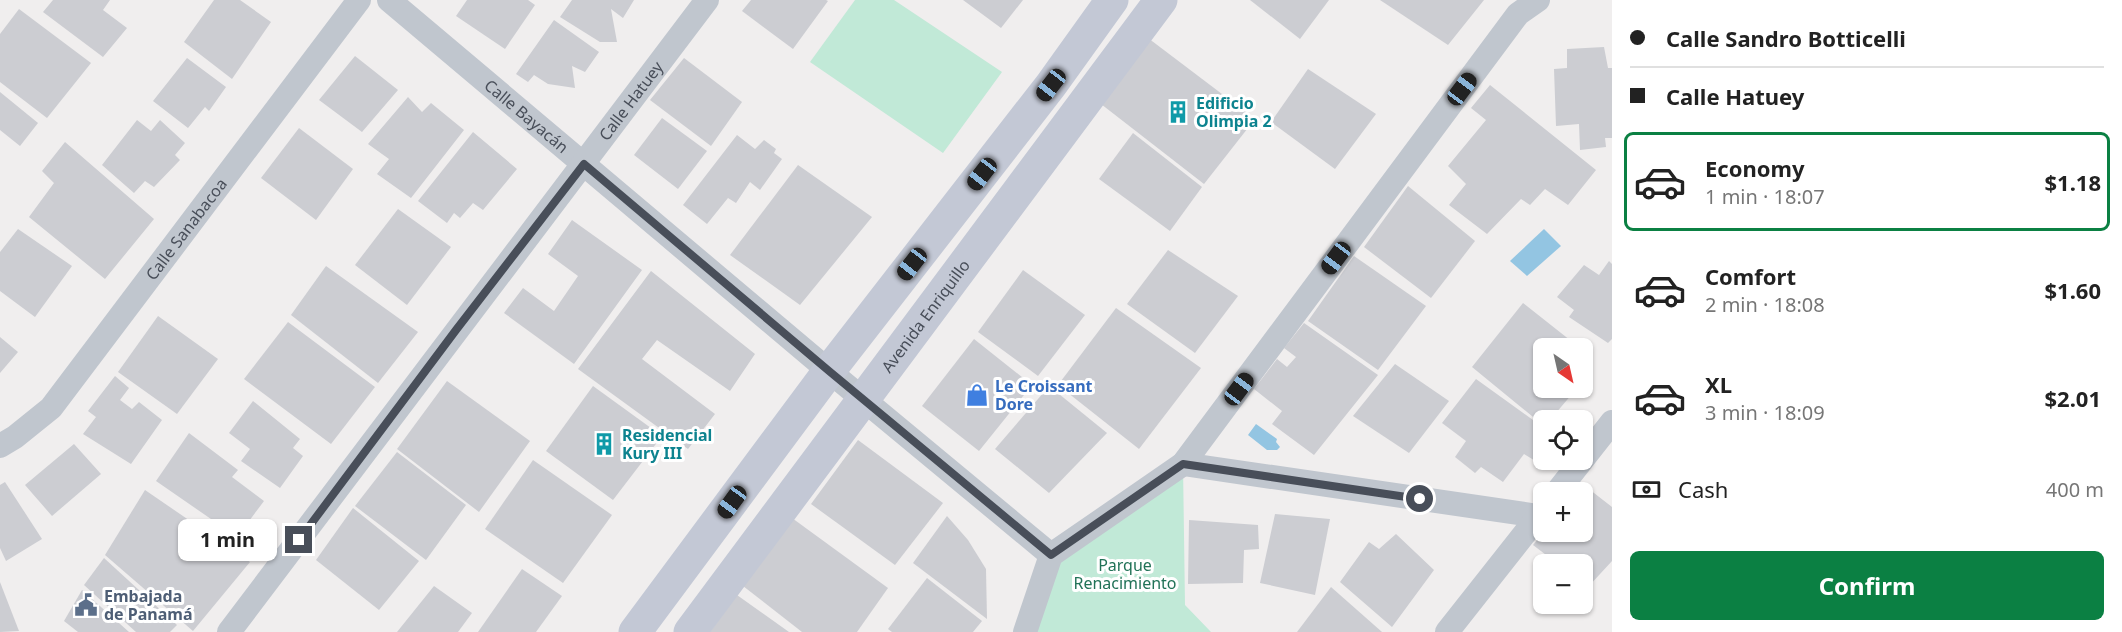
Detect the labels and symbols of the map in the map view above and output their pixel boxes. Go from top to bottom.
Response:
street label: Calle Hatuey [594,56,668,145]
car [1033,65,1069,105]
car [1444,69,1480,109]
street label: Calle Bayacán [480,74,573,158]
place label: Edificio Olimpia 2 [1196,92,1272,132]
building icon: Edificio Olimpia 2 [1165,99,1191,125]
car [964,154,1000,194]
street label: Calle Sanabacoa [140,174,232,284]
car [1318,238,1354,278]
car [894,244,930,284]
street label: Avenida Enriquillo [876,255,975,377]
north arrow [1533,338,1593,398]
car [1221,369,1257,409]
place label: Le Croissant Dore [995,375,1093,415]
shop icon: Le Croissant Dore [964,382,990,408]
place label: Residencial Kury III [622,424,712,464]
building icon: Residencial Kury III [591,431,617,457]
car [714,482,750,522]
route start [1406,485,1433,512]
callout: 1 min [179,519,278,561]
route end [285,526,312,553]
park label: Parque Renacimiento [1073,554,1177,594]
place label: Embajada de Panamá [104,585,193,625]
public building icon: Embajada de Panamá [73,592,99,618]

